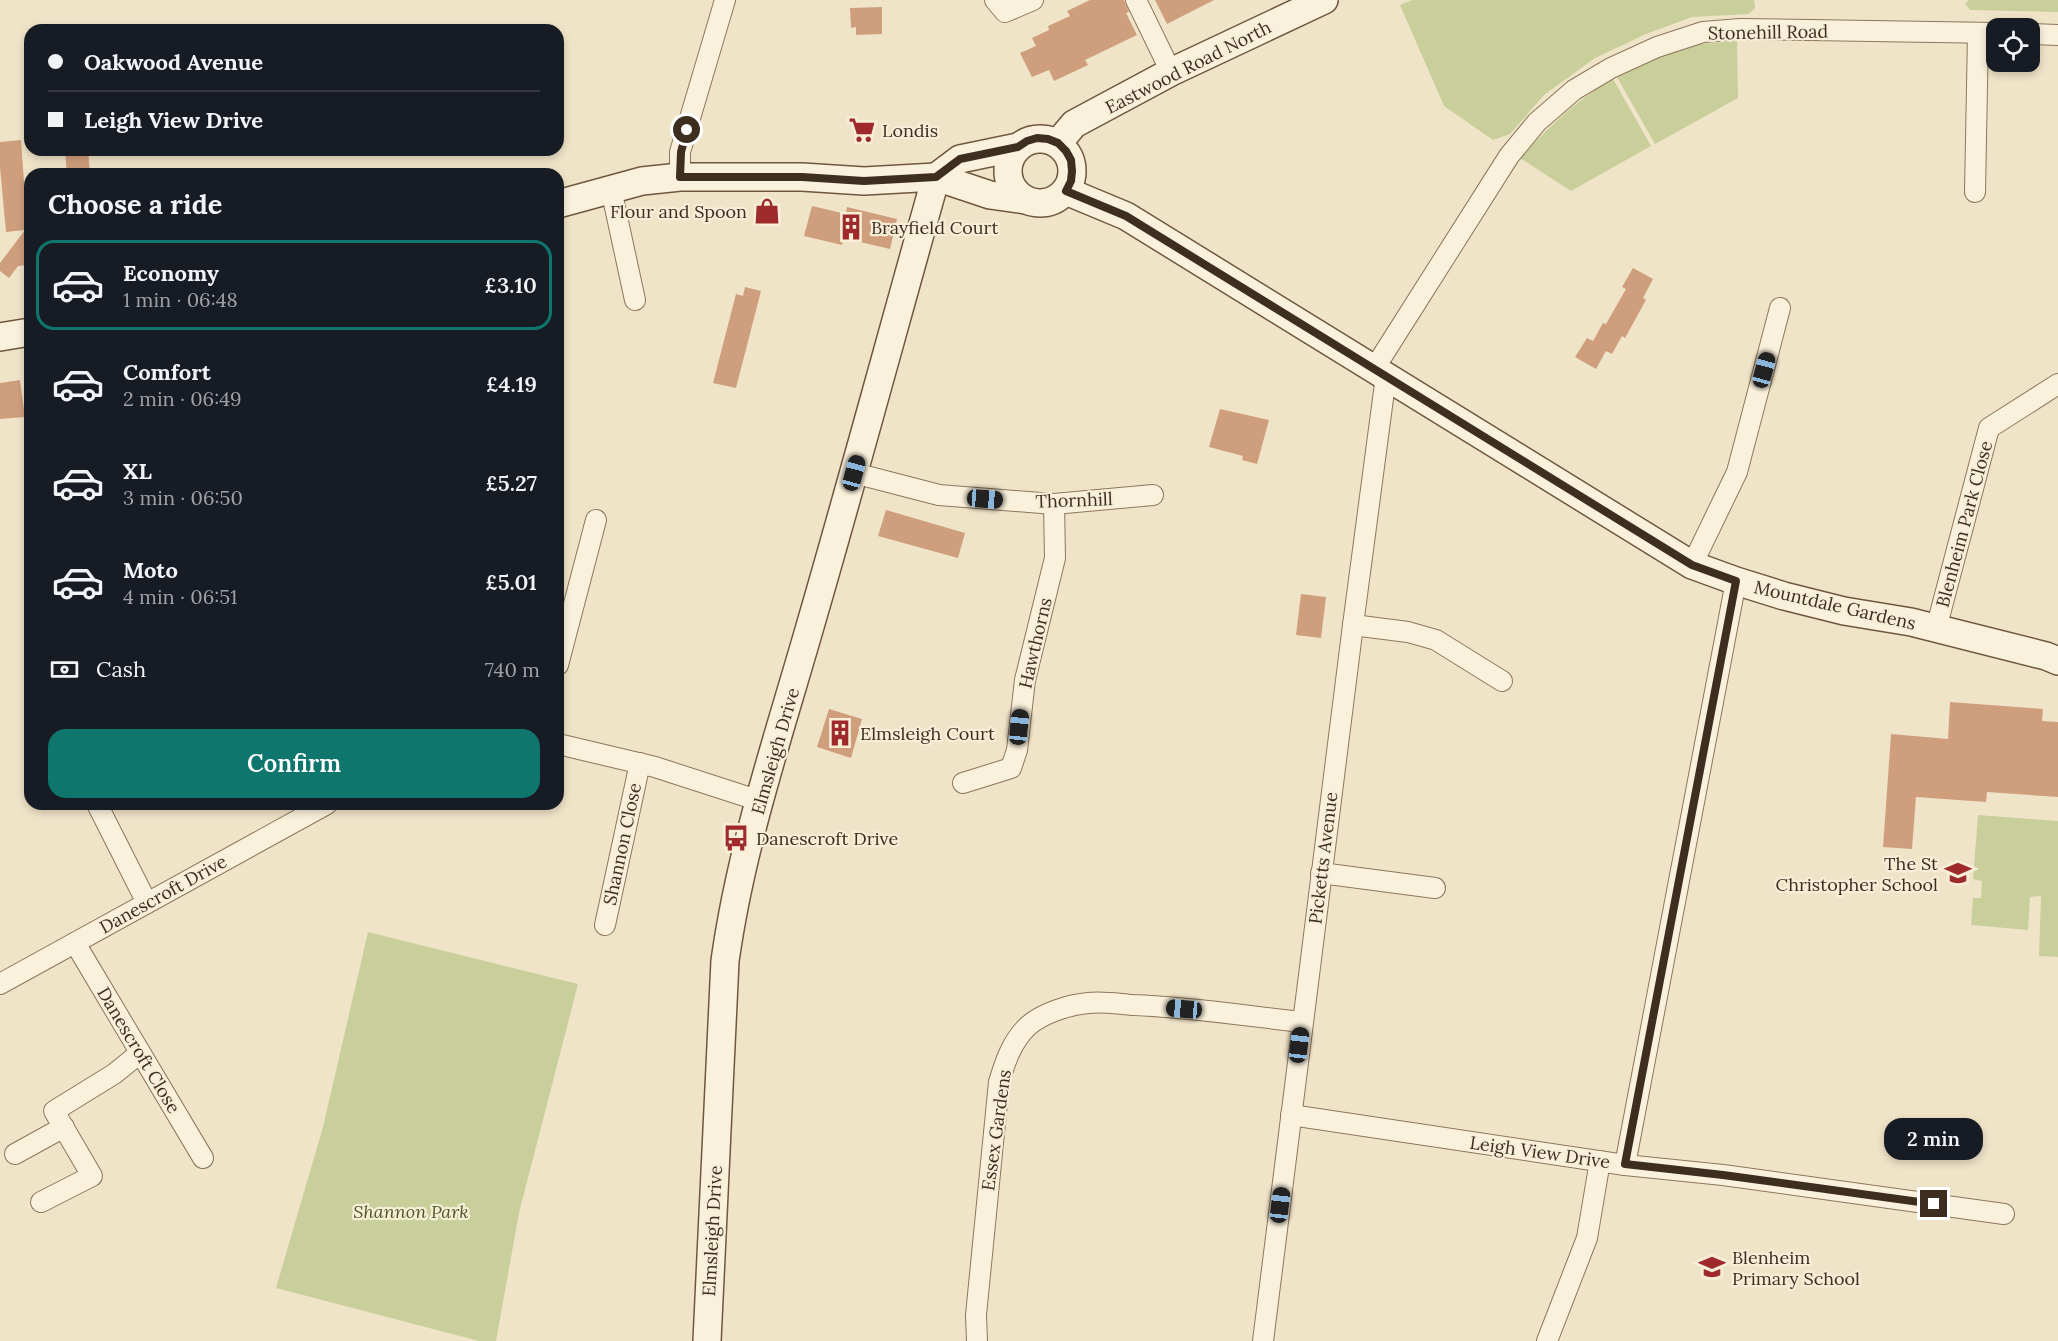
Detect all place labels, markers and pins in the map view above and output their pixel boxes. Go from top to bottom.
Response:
supermarket icon: Londis [847,115,877,145]
place label: Londis [882,119,938,142]
shop icon: Flour and Spoon [752,196,782,226]
place label: Flour and Spoon [610,200,747,223]
building icon: Brayfield Court [836,212,866,242]
place label: Brayfield Court [871,216,998,239]
building icon: Elmsleigh Court [825,718,855,748]
place label: Elmsleigh Court [860,722,995,745]
bus stop icon: Danescroft Drive [721,823,751,853]
place label: Danescroft Drive [756,827,899,850]
place label: The St Christopher School [1776,852,1938,896]
school or university icon: The St Christopher School [1943,858,1973,888]
place label: Blenheim Primary School [1732,1246,1860,1290]
school or university icon: Blenheim Primary School [1697,1252,1727,1282]

